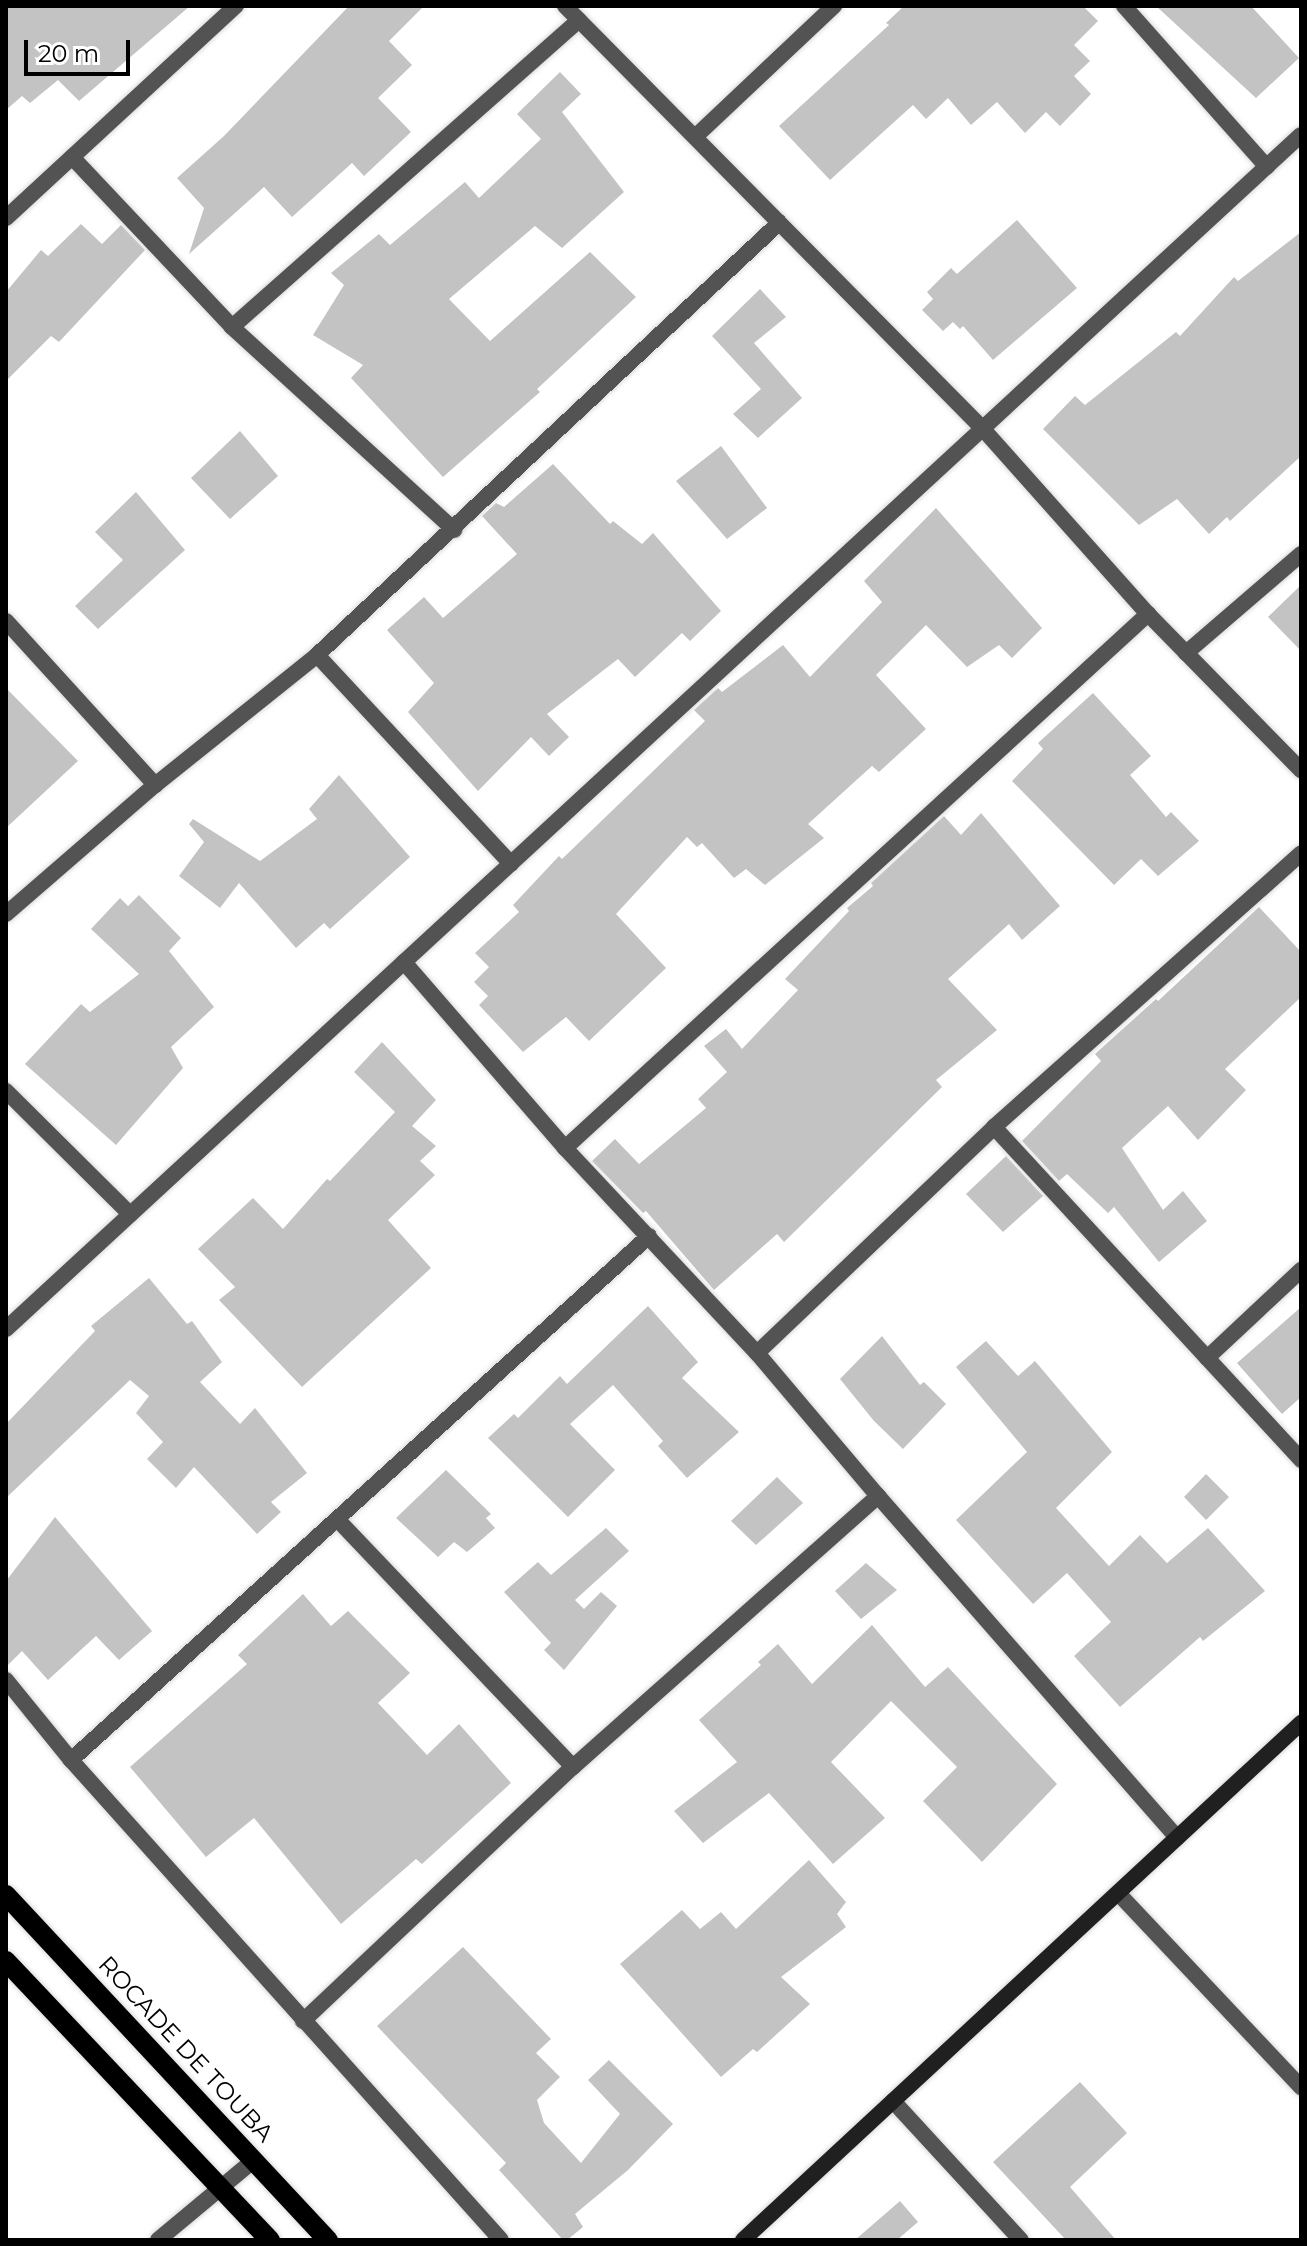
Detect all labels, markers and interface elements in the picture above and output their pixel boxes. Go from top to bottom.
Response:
scale bar [28,24,134,74]
text: 20 m [38,39,99,68]
street label: ROCADE DE TOUBA [92,1950,280,2148]

